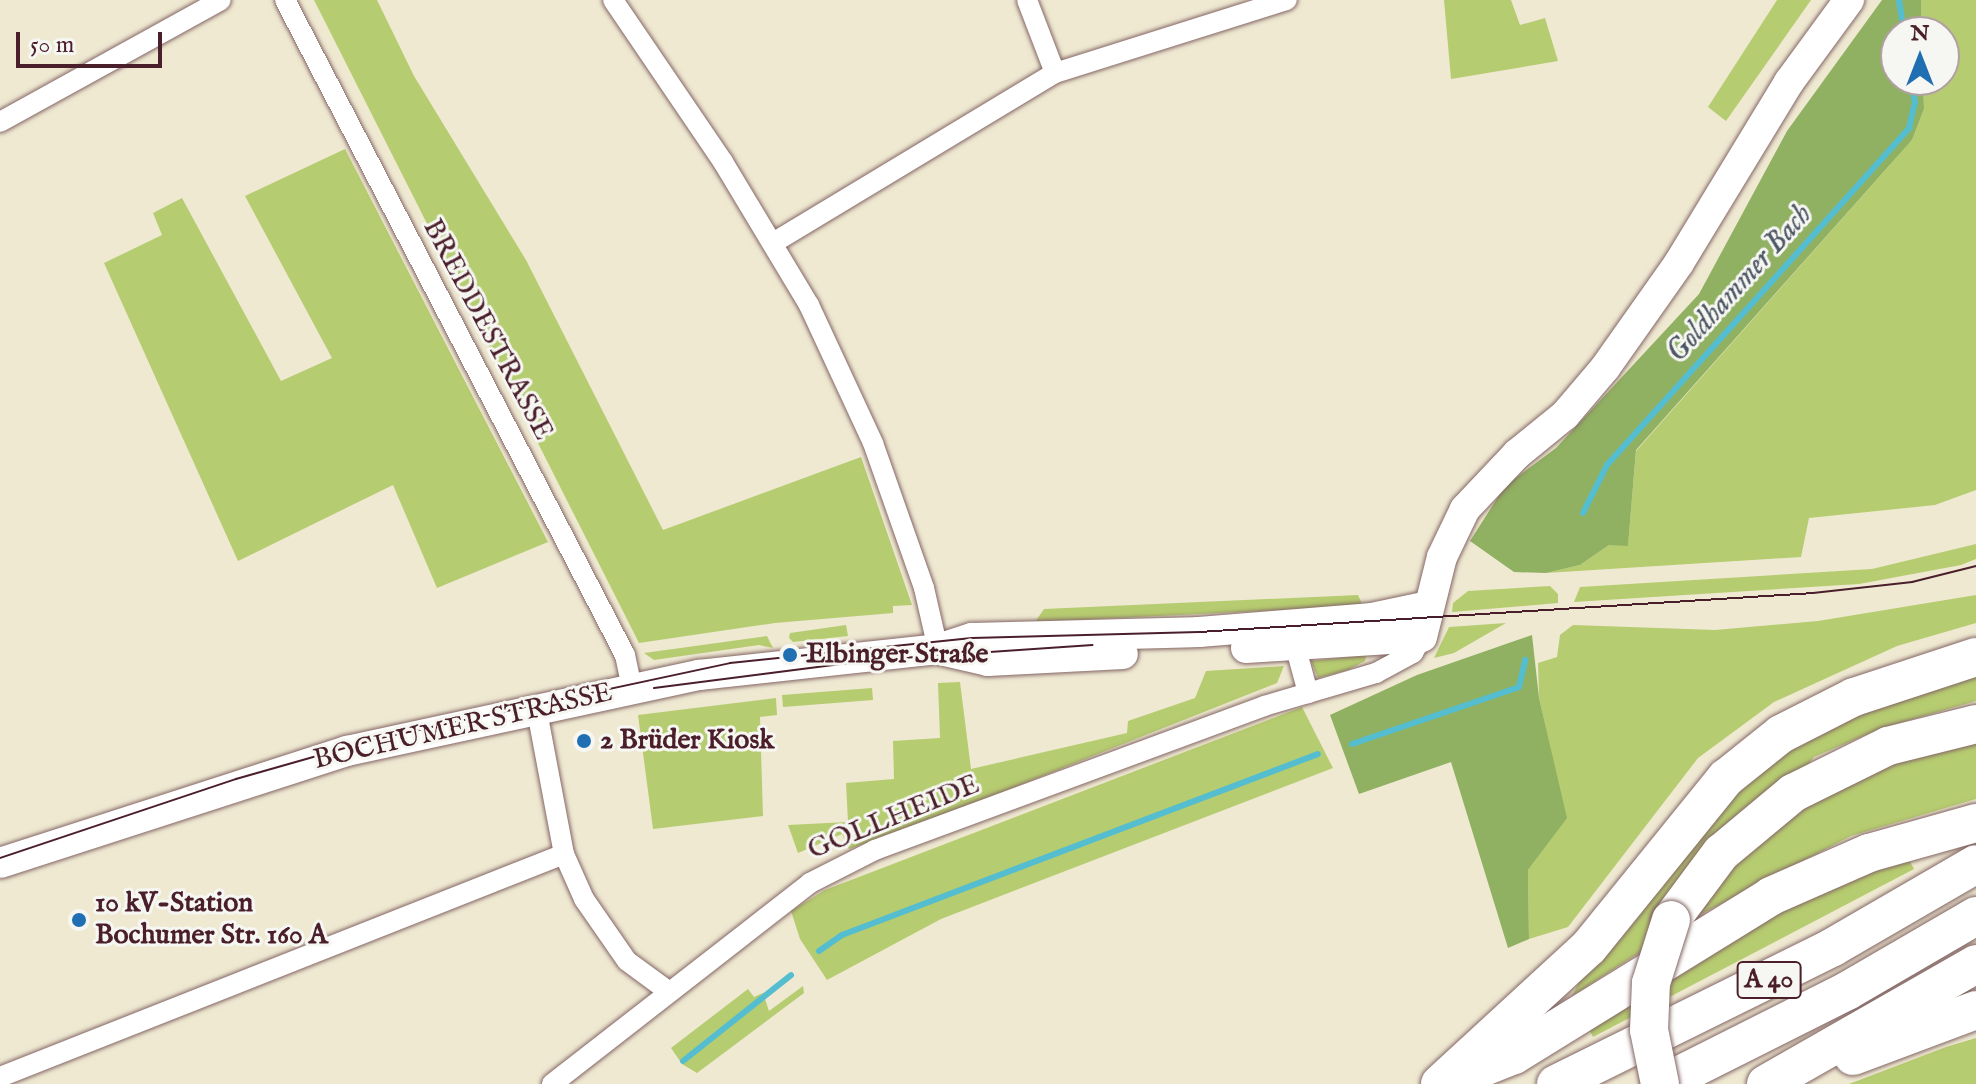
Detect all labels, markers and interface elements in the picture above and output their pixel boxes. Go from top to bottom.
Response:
scale bar [20,16,166,66]
north arrow [1880,16,1960,96]
text: N [1910,20,1930,48]
text: 50 m [30,30,74,61]
water label: Goldhammer Bach [1660,198,1820,370]
street label: BREDDESTRASSE [415,214,559,446]
place label: Elbinger Straße [806,638,988,672]
marker: Elbinger Straße [781,646,799,664]
street label: BOCHUMER STRASSE [310,676,616,778]
place label: 2 Brüder Kiosk [600,724,774,758]
marker: 2 Brüder Kiosk [575,732,593,750]
street label: GOLLHEIDE [803,768,985,868]
place label: 10 kV-Station Bochumer Str. 160 A [95,887,328,953]
marker: 10 kV-Station Bochumer Str. 160 A [70,911,88,929]
road number: A 40 [1735,958,1803,1002]

